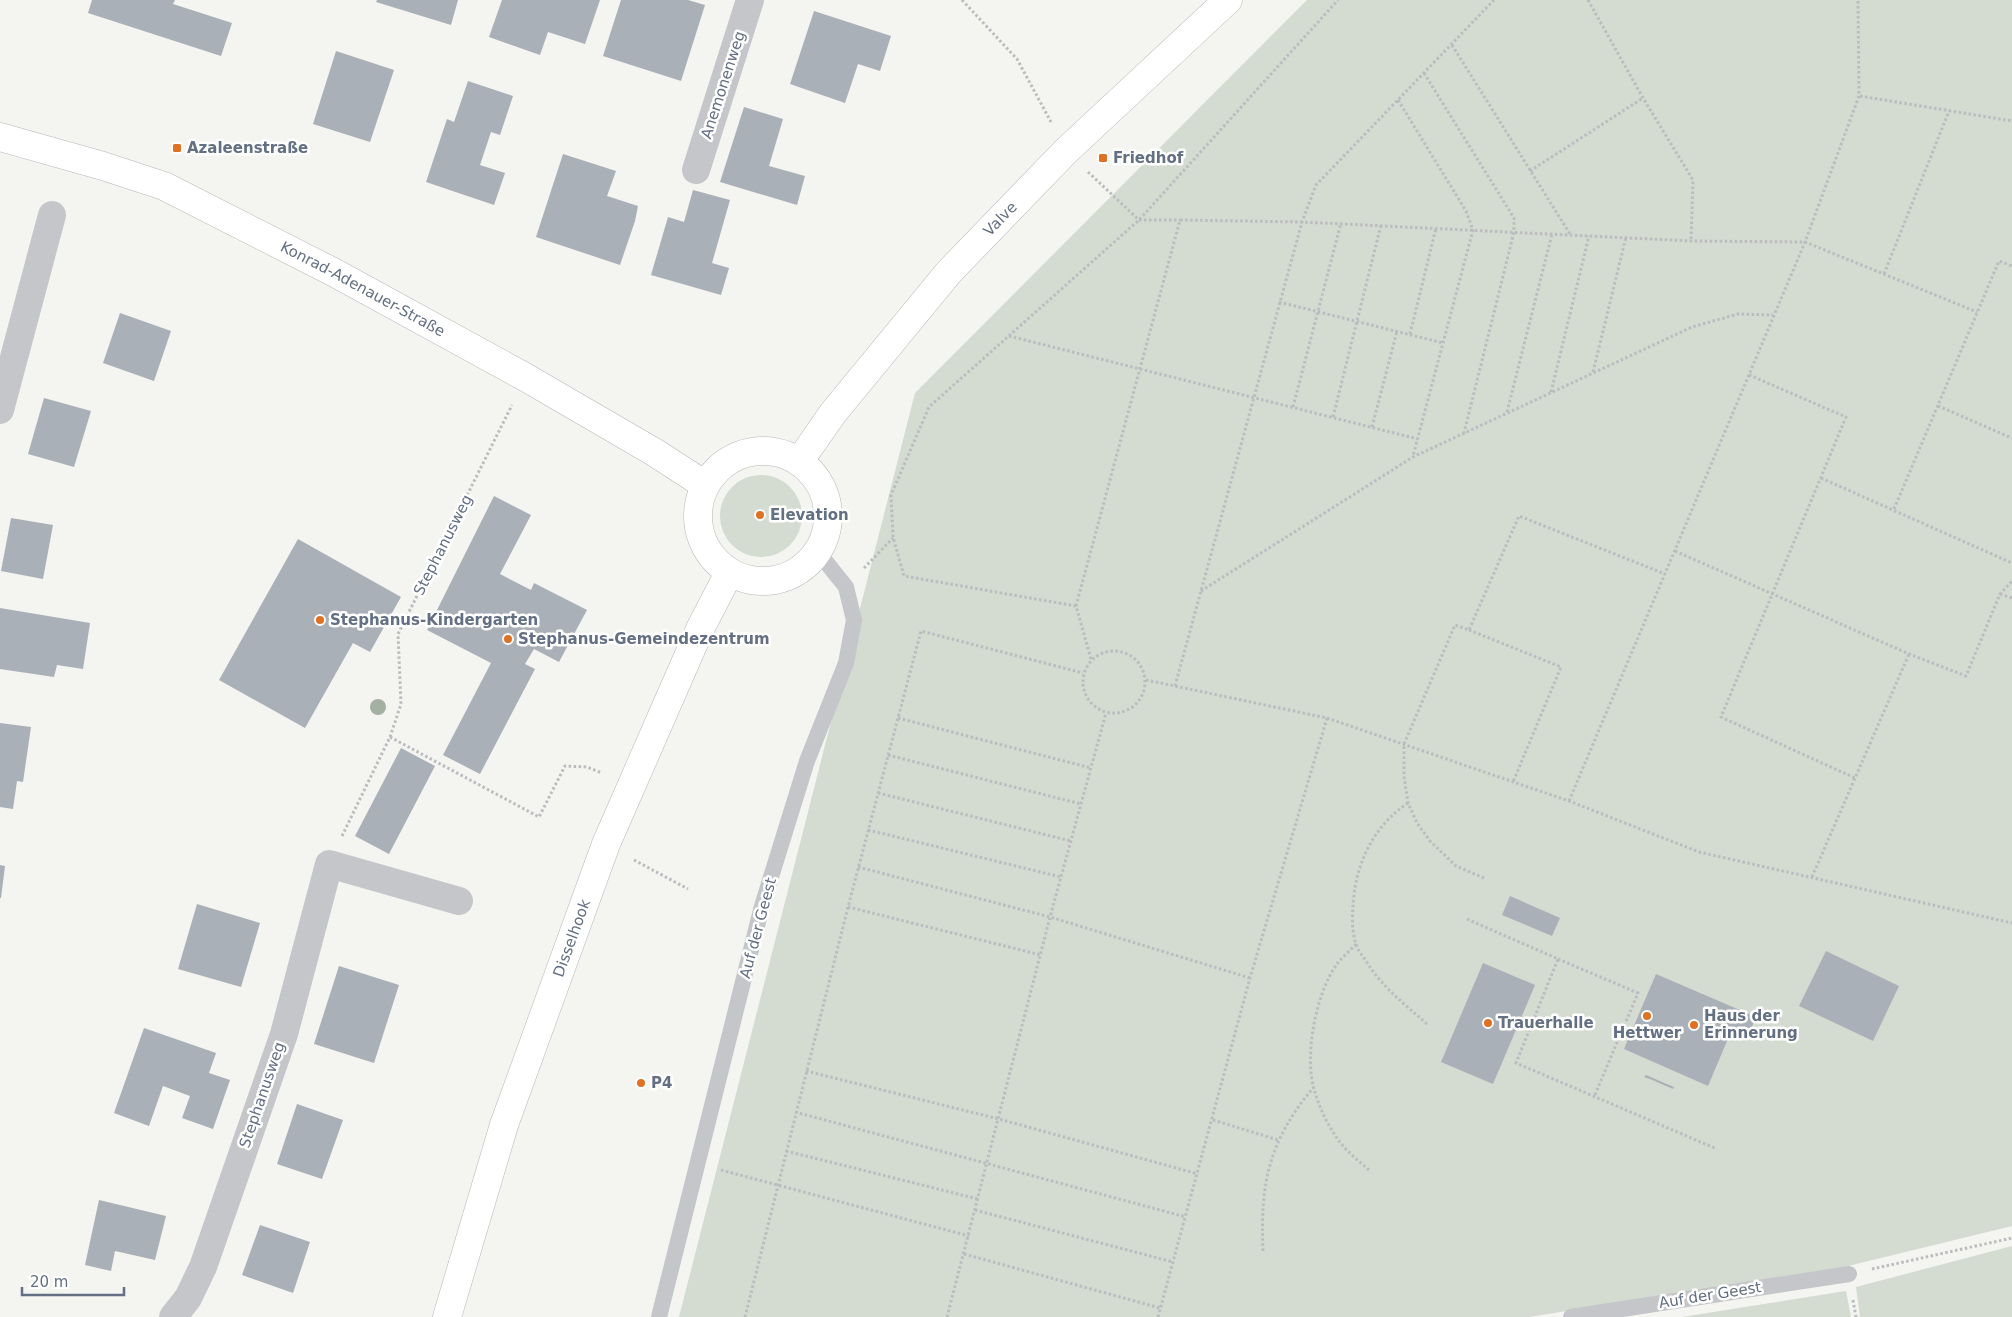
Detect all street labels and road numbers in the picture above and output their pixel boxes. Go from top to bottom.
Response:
street label: Anemonenweg [697,29,749,141]
street label: Valve [980,198,1021,240]
street label: Konrad-Adenauer-Straße [277,238,448,340]
street label: Stephanusweg [410,492,476,598]
street label: Auf der Geest [736,876,780,980]
street label: Disselhook [549,897,594,980]
street label: Stephanusweg [235,1040,289,1150]
street label: Auf der Geest [1658,1278,1763,1312]

